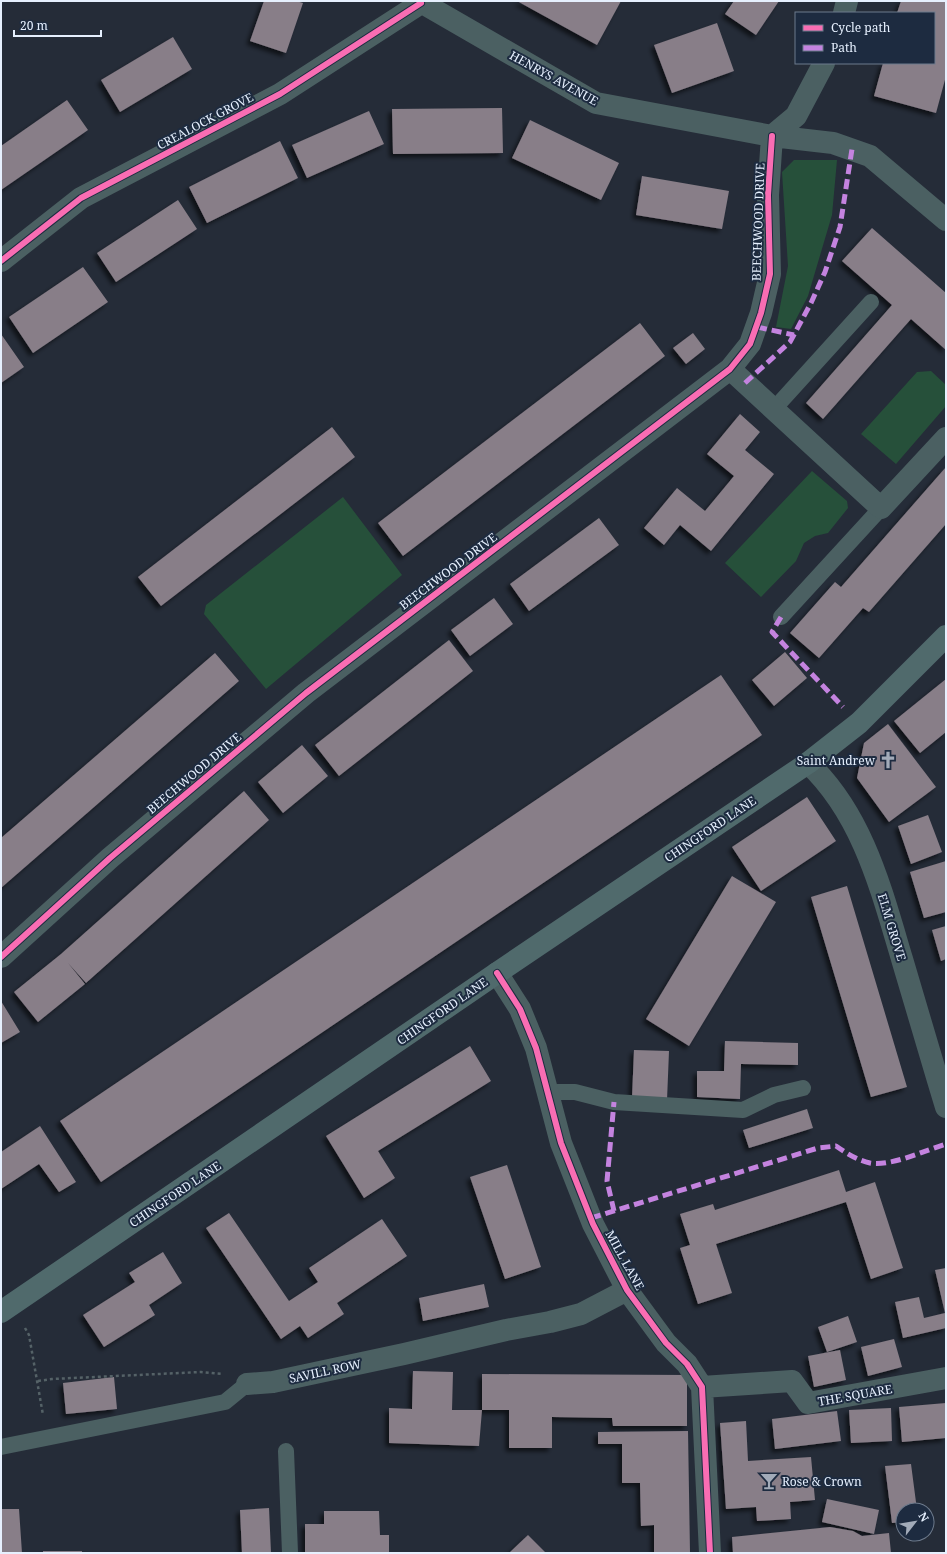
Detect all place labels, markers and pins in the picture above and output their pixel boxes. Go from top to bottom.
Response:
church icon: Saint Andrew [878,750,898,770]
place label: Saint Andrew [797,752,876,769]
bar icon: Rose & Crown [759,1471,779,1491]
place label: Rose & Crown [782,1473,862,1490]

